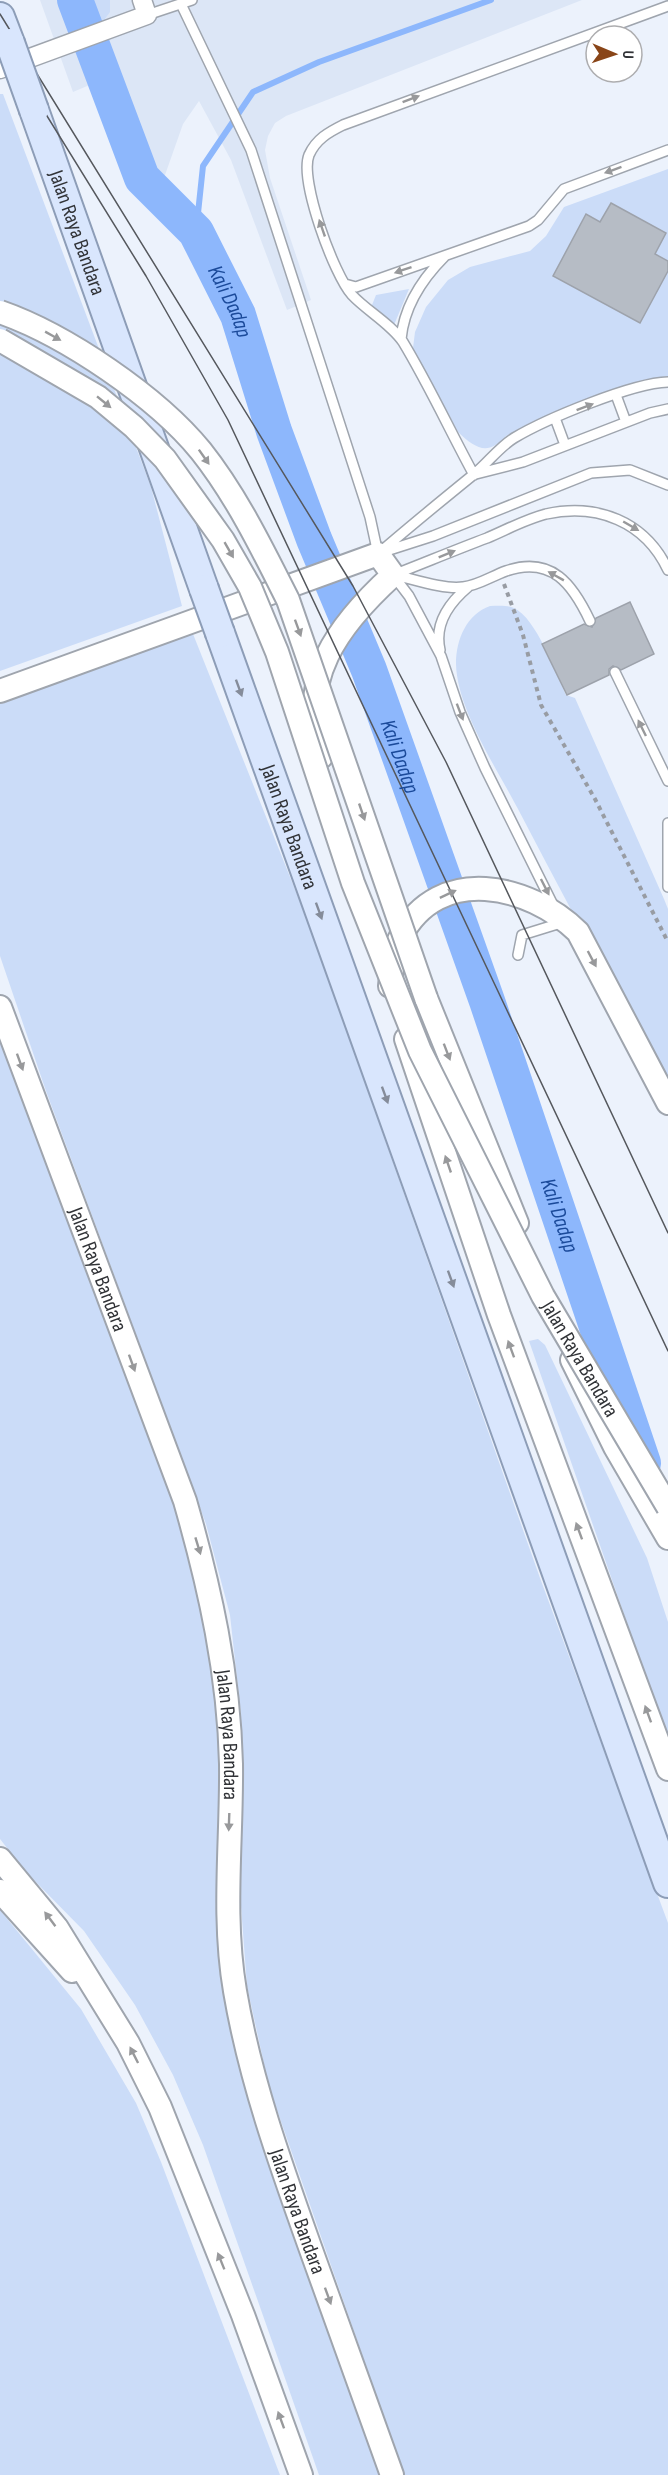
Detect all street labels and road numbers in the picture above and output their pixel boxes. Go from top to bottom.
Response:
street label: Jalan Raya Bandara [44,166,111,298]
street label: Jalan Raya Bandara [255,760,323,893]
street label: Jalan Raya Bandara [63,1203,133,1335]
street label: Jalan Raya Bandara [536,1295,624,1421]
street label: Jalan Raya Bandara [210,1667,244,1800]
street label: Jalan Raya Bandara [264,2145,331,2277]

